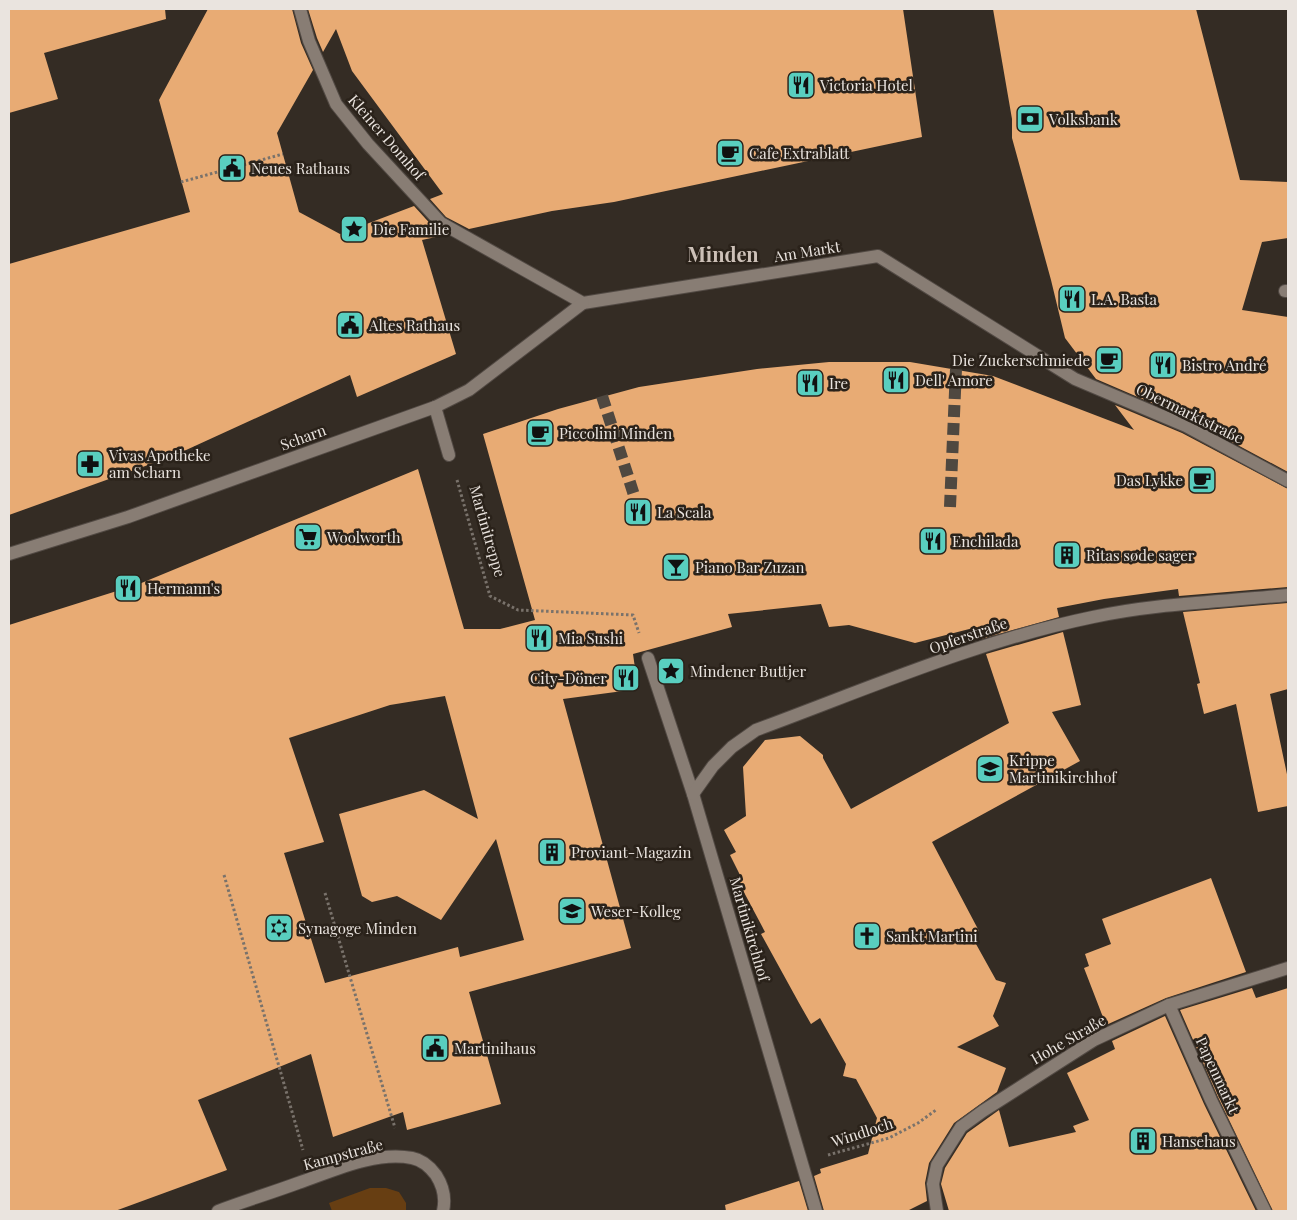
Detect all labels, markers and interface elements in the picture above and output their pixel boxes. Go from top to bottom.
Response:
restaurant icon: Victoria Hotel [786,70,816,100]
place label: Victoria Hotel [819,75,913,95]
street label: Kleiner Domhof [344,90,430,185]
bank icon: Volksbank [1015,104,1045,134]
place label: Volksbank [1048,109,1119,129]
cafe icon: Cafe Extrablatt [715,138,745,168]
place label: Cafe Extrablatt [749,143,850,163]
public building icon: Neues Rathaus [217,153,247,183]
place label: Neues Rathaus [251,158,350,178]
place icon: Die Familie [339,214,369,244]
place label: Die Familie [373,219,449,239]
street label: Am Markt [771,236,842,266]
district label: Minden [687,240,759,267]
restaurant icon: L.A. Basta [1057,284,1087,314]
place label: L.A. Basta [1091,289,1157,309]
public building icon: Altes Rathaus [335,310,365,340]
place label: Altes Rathaus [368,315,460,335]
cafe icon: Die Zuckerschmiede [1094,345,1124,375]
place label: Die Zuckerschmiede [952,350,1090,370]
restaurant icon: Bistro André [1148,350,1178,380]
place label: Bistro André [1182,355,1267,375]
restaurant icon: Dell' Amore [881,365,911,395]
restaurant icon: Ire [795,368,825,398]
place label: Dell' Amore [915,370,993,390]
place label: Ire [829,373,848,393]
street label: Obermarktstraße [1133,378,1247,448]
cafe icon: Piccolini Minden [525,418,555,448]
street label: Scharn [277,419,329,454]
place label: Piccolini Minden [559,423,672,443]
place label: Vivas Apotheke am Scharn [108,445,211,482]
pharmacy icon: Vivas Apotheke am Scharn [75,449,105,479]
cafe icon: Das Lykke [1187,465,1217,495]
place label: Das Lykke [1116,470,1183,490]
street label: Martinitreppe [465,483,511,579]
restaurant icon: La Scala [623,497,653,527]
place label: La Scala [657,502,712,522]
supermarket icon: Woolworth [293,522,323,552]
restaurant icon: Enchilada [918,526,948,556]
place label: Woolworth [326,527,401,547]
place label: Enchilada [952,531,1019,551]
building icon: Ritas søde sager [1052,540,1082,570]
place label: Ritas søde sager [1086,545,1195,565]
bar icon: Piano Bar Zuzan [661,552,691,582]
place label: Piano Bar Zuzan [695,557,805,577]
restaurant icon: Hermann's [113,573,143,603]
place label: Hermann's [147,578,220,598]
street label: Opferstraße [926,612,1010,658]
restaurant icon: Mia Sushi [524,623,554,653]
place label: Mia Sushi [558,628,624,648]
place icon: Mindener Buttjer [656,656,686,686]
place label: Mindener Buttjer [690,661,807,681]
restaurant icon: City-Döner [611,663,641,693]
place label: City-Döner [530,668,607,688]
place label: Krippe Martinikirchhof [1009,750,1117,787]
school or university icon: Krippe Martinikirchhof [975,754,1005,784]
building icon: Proviant-Magazin [537,837,567,867]
place label: Proviant-Magazin [571,842,691,862]
street label: Martinikirchhof [726,875,775,984]
school or university icon: Weser-Kolleg [557,896,587,926]
place label: Weser-Kolleg [590,901,681,921]
synagogue icon: Synagoge Minden [264,913,294,943]
place label: Synagoge Minden [298,918,417,938]
church icon: Sankt Martini [852,921,882,951]
place label: Sankt Martini [886,926,978,946]
street label: Hohe Straße [1027,1010,1109,1068]
public building icon: Martinihaus [420,1033,450,1063]
street label: Papenmarkt [1192,1034,1245,1117]
place label: Martinihaus [454,1038,536,1058]
street label: Windloch [828,1113,896,1152]
building icon: Hansehaus [1128,1126,1158,1156]
place label: Hansehaus [1162,1131,1236,1151]
street label: Kampstraße [301,1134,385,1174]

